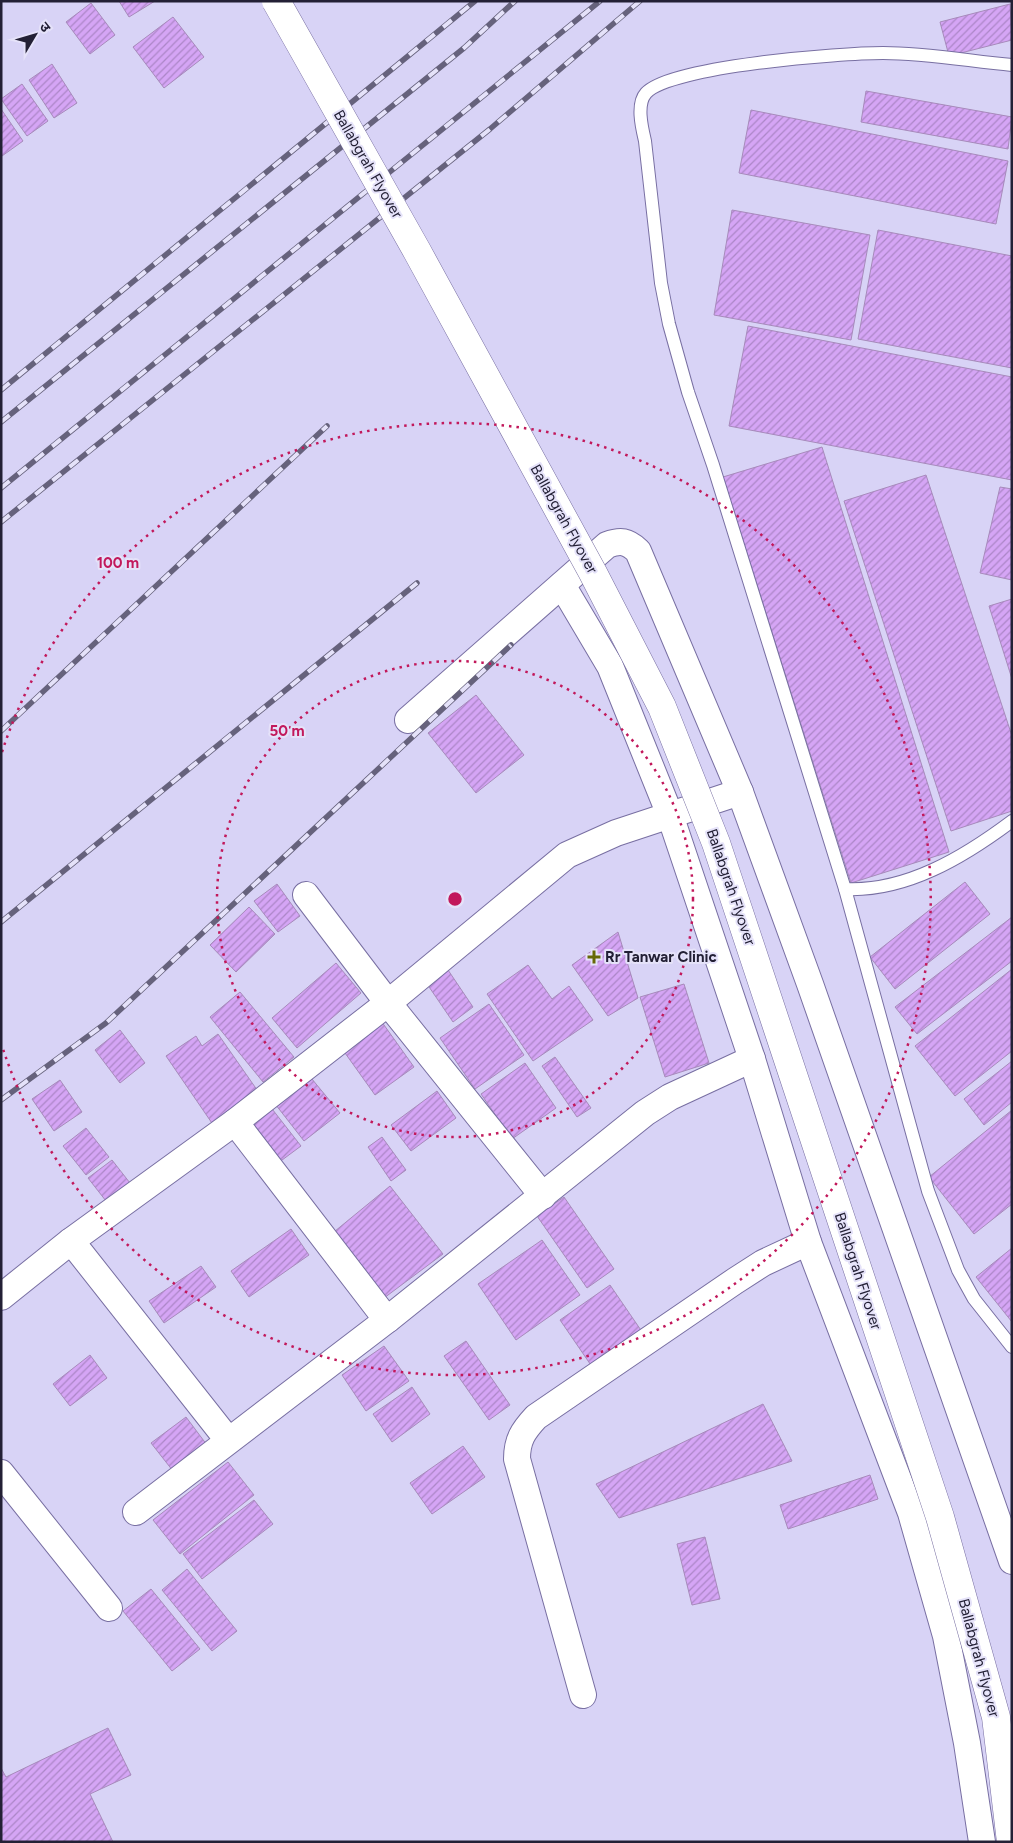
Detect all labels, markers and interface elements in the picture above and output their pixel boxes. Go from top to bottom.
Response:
north arrow [10,10,60,60]
text: उ [36,19,55,36]
street label: Ballabgrah Flyover [330,107,406,221]
street label: Ballabgrah Flyover [527,461,601,577]
text: 100 m [97,554,139,572]
text: 50 m [269,722,305,740]
street label: Ballabgrah Flyover [703,826,759,948]
centre of rings [446,890,464,908]
place label: Rr Tanwar Clinic [605,948,717,966]
marker: Rr Tanwar Clinic [587,950,601,964]
street label: Ballabgrah Flyover [831,1210,885,1332]
street label: Ballabgrah Flyover [955,1597,1003,1719]

